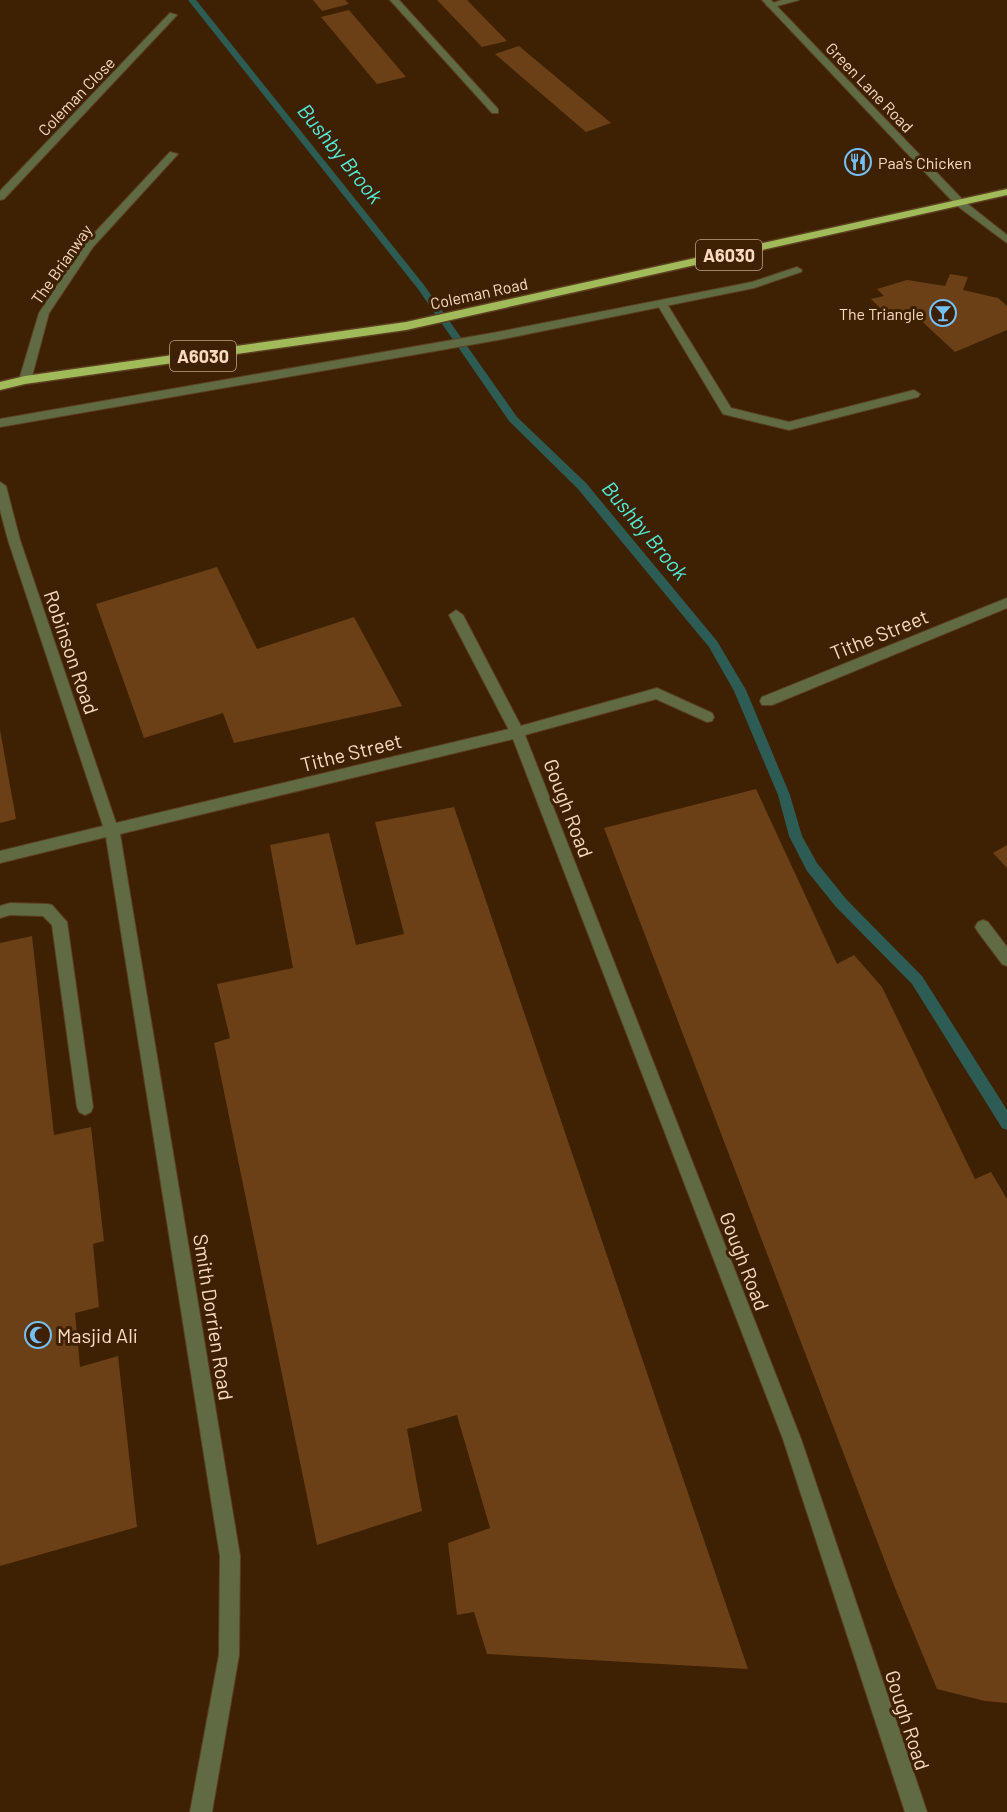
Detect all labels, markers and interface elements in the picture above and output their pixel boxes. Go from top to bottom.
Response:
street label: Green Lane Road [822,38,918,136]
street label: Coleman Close [34,53,118,139]
water label: Bushby Brook [293,98,389,209]
restaurant icon: Paa's Chicken [843,147,873,177]
place label: Paa's Chicken [878,153,972,172]
street label: The Brianway [27,220,96,307]
road number: A6030 [696,240,762,270]
street label: Coleman Road [428,273,530,313]
bar icon: The Triangle [928,298,958,328]
place label: The Triangle [839,304,924,323]
road number: A6030 [170,341,236,371]
water label: Bushby Brook [598,476,695,585]
street label: Robinson Road [40,587,104,717]
street label: Tithe Street [827,604,931,664]
street label: Tithe Street [298,728,404,776]
street label: Gough Road [539,755,599,861]
street label: Gough Road [715,1208,775,1314]
street label: Smith Dorrien Road [189,1232,239,1402]
mosque icon: Masjid Ali [23,1320,53,1350]
place label: Masjid Ali [57,1323,138,1347]
street label: Gough Road [881,1667,935,1773]

